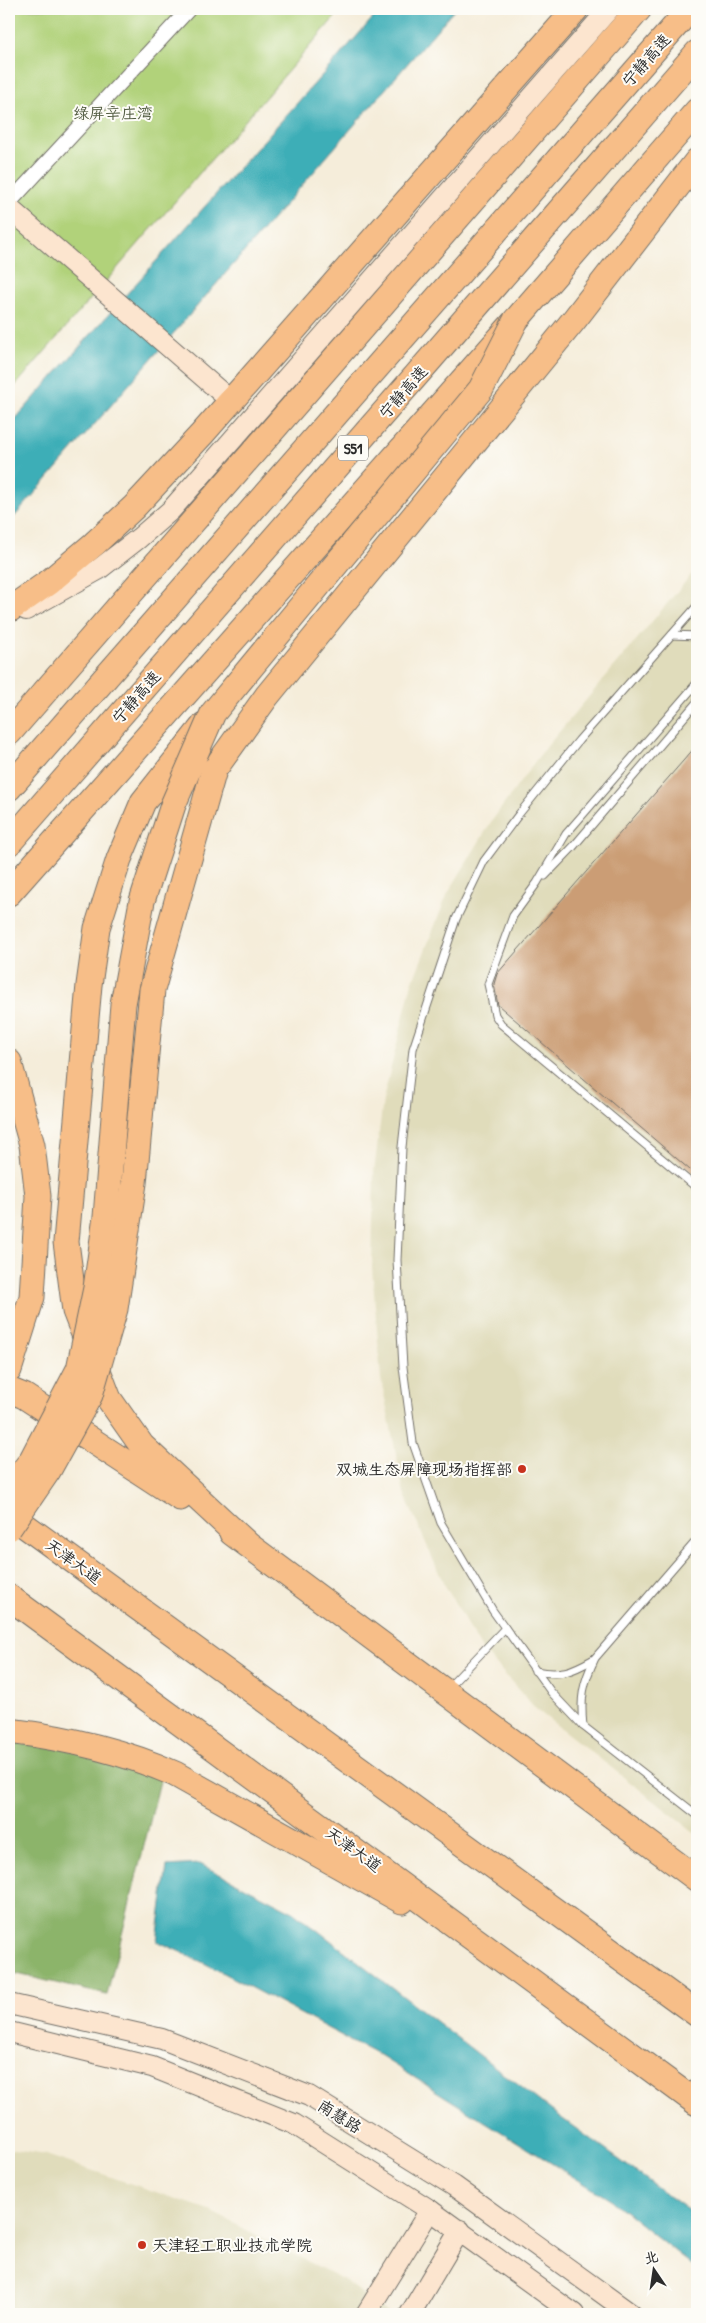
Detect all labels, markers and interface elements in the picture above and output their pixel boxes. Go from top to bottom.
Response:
street label: 宁静高速 [617,29,675,91]
park label: 绿屏辛庄湾 [73,102,153,124]
street label: 宁静高速 [374,361,432,423]
road number: S51 [338,436,368,460]
street label: 宁静高速 [107,666,165,728]
place label: 双城生态屏障现场指挥部 [336,1458,512,1480]
marker: 双城生态屏障现场指挥部 [516,1463,528,1475]
street label: 天津大道 [42,1533,106,1589]
street label: 天津大道 [322,1821,386,1877]
street label: 南慧路 [314,2094,366,2138]
place label: 天津轻工职业技术学院 [152,2234,312,2256]
marker: 天津轻工职业技术学院 [136,2239,148,2251]
north arrow [628,2246,678,2296]
text: 北 [642,2246,660,2268]

